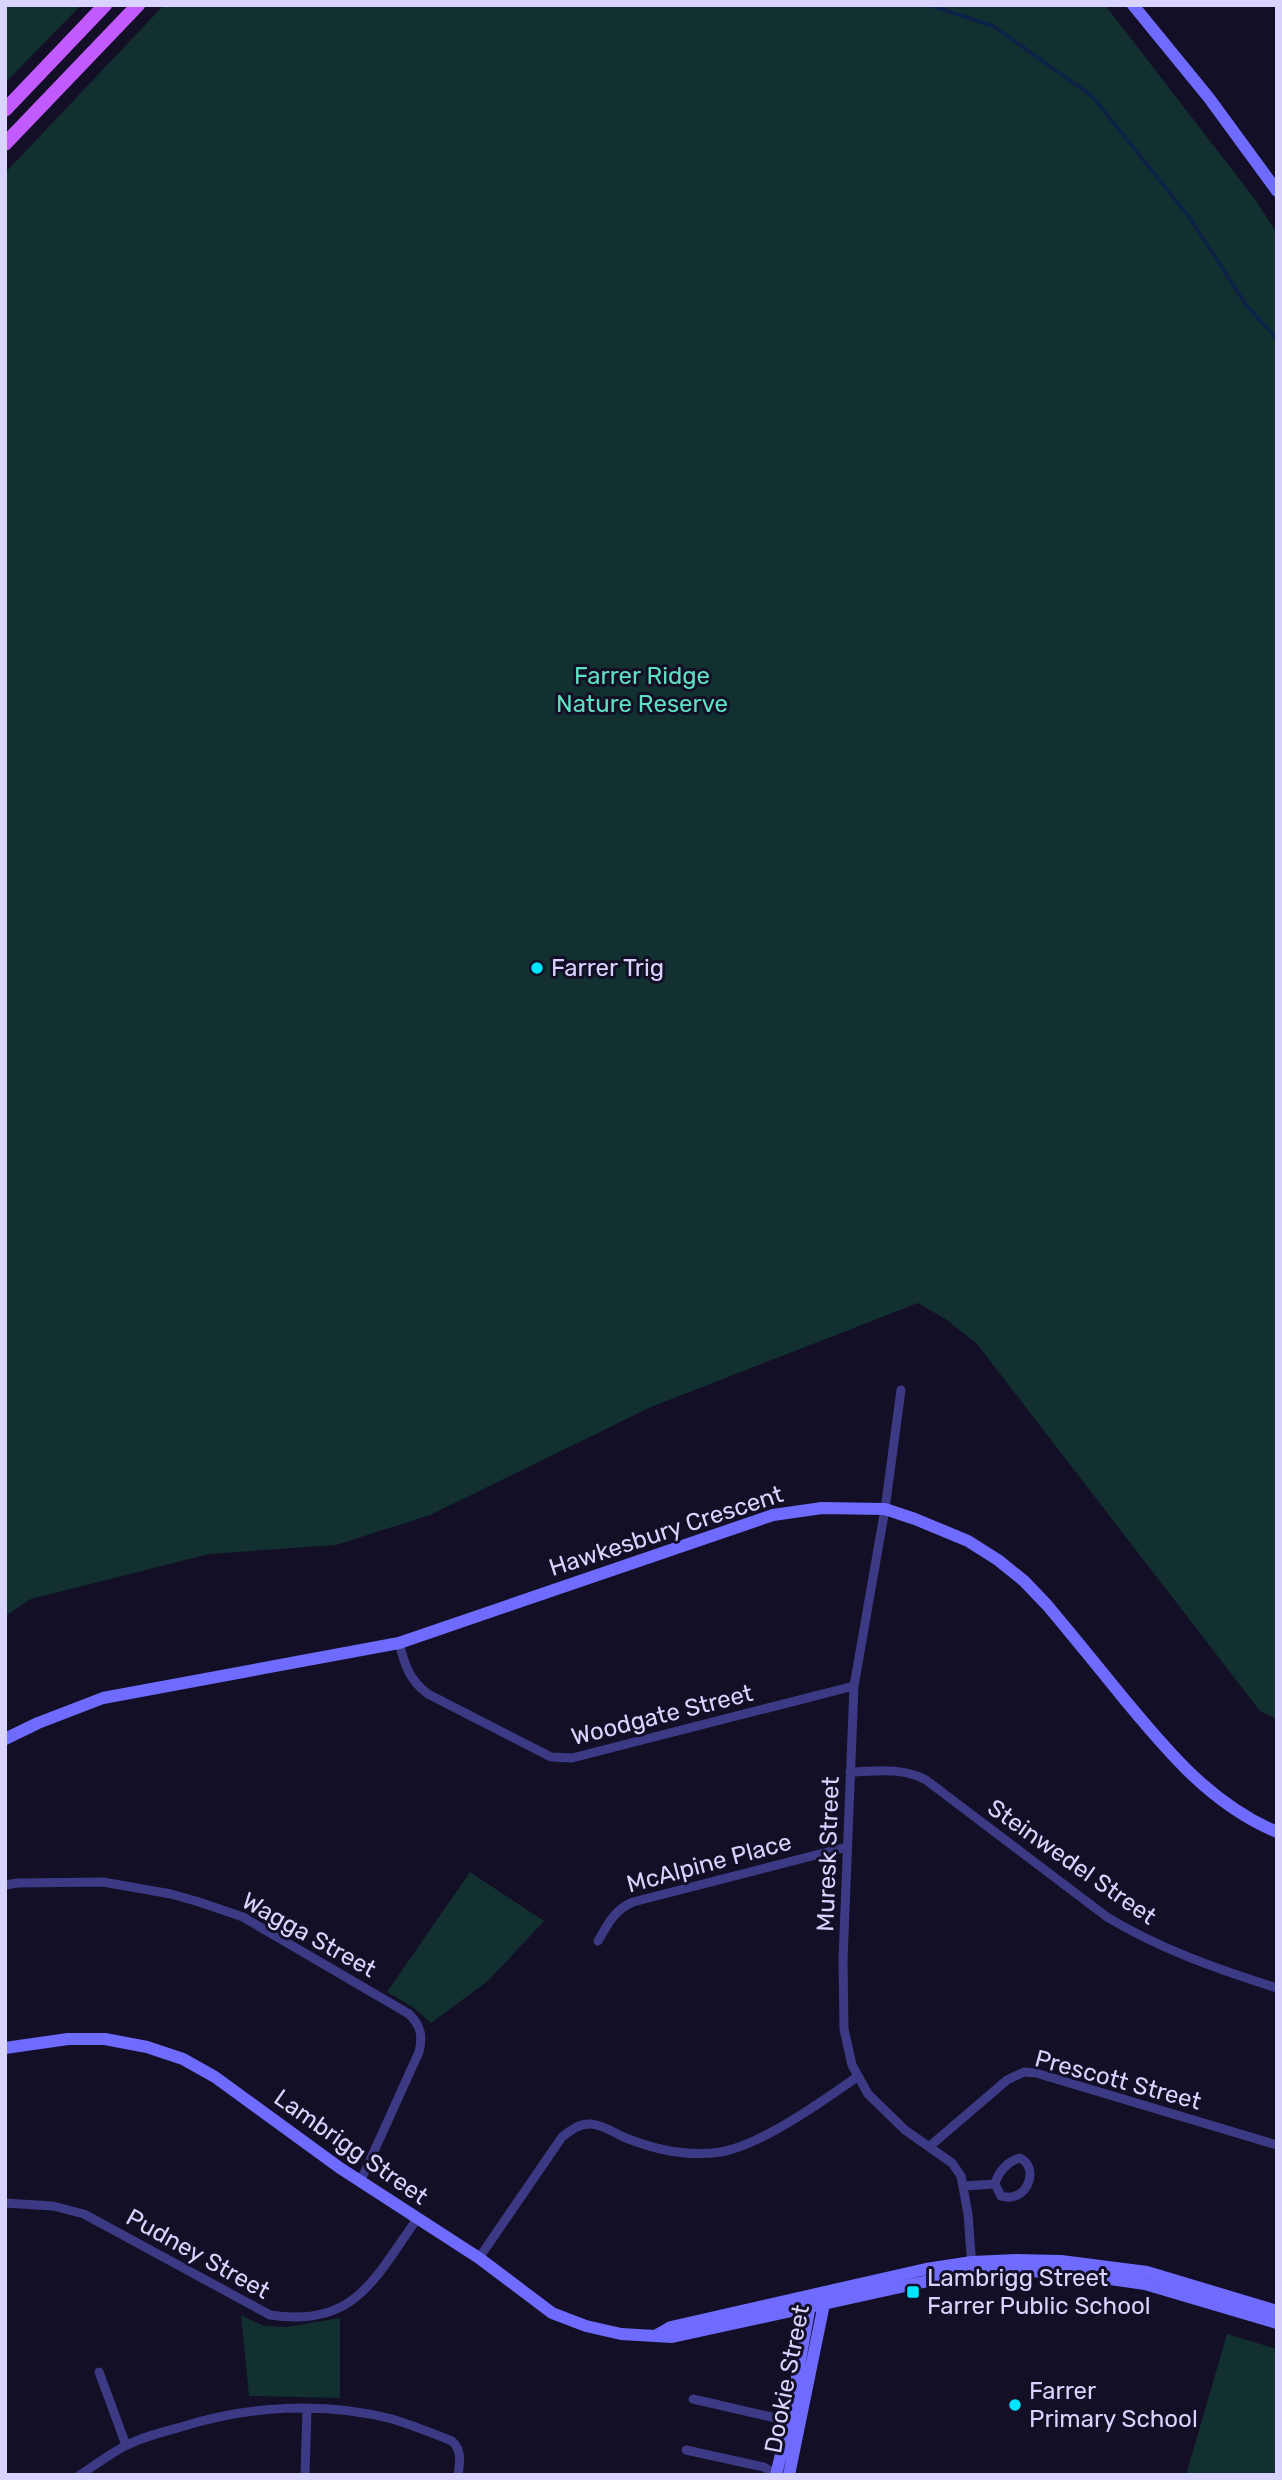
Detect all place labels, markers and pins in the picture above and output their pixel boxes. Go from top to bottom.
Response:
place label: Farrer Trig [551,954,664,982]
marker: Farrer Trig [529,960,545,976]
place label: Lambrigg Street Farrer Public School [927,2264,1151,2320]
marker: Lambrigg Street Farrer Public School [905,2284,921,2300]
place label: Farrer Primary School [1029,2377,1198,2433]
marker: Farrer Primary School [1007,2397,1023,2413]

